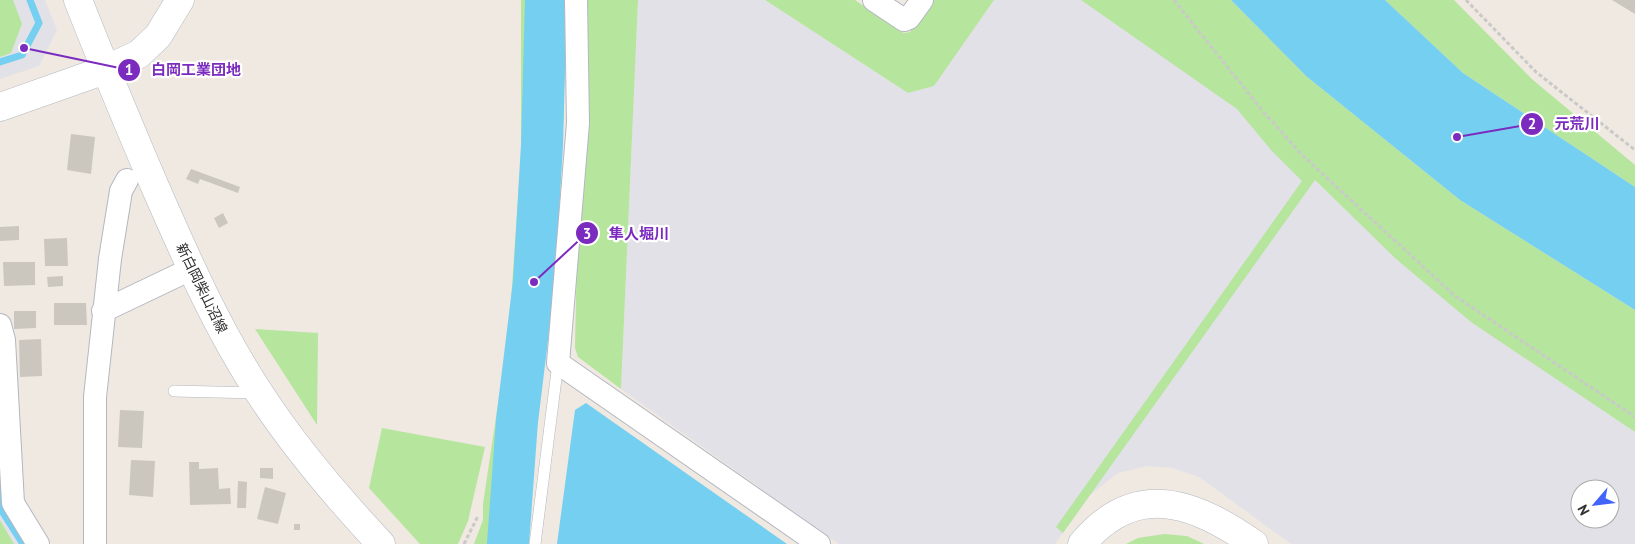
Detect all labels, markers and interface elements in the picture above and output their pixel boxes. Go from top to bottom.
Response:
callout: 白岡工業団地 [116,55,251,85]
text: 1 [125,60,133,79]
text: 白岡工業団地 [151,60,241,79]
callout: 元荒川 [1520,109,1610,139]
text: 2 [1528,114,1536,133]
text: 元荒川 [1554,114,1600,133]
callout: 隼人堀川 [574,218,679,248]
text: 3 [583,224,591,243]
text: 隼人堀川 [609,224,669,243]
street label: 新白岡柴山沼線 [172,240,232,336]
north arrow [1570,479,1620,529]
text: N [1573,502,1594,518]

